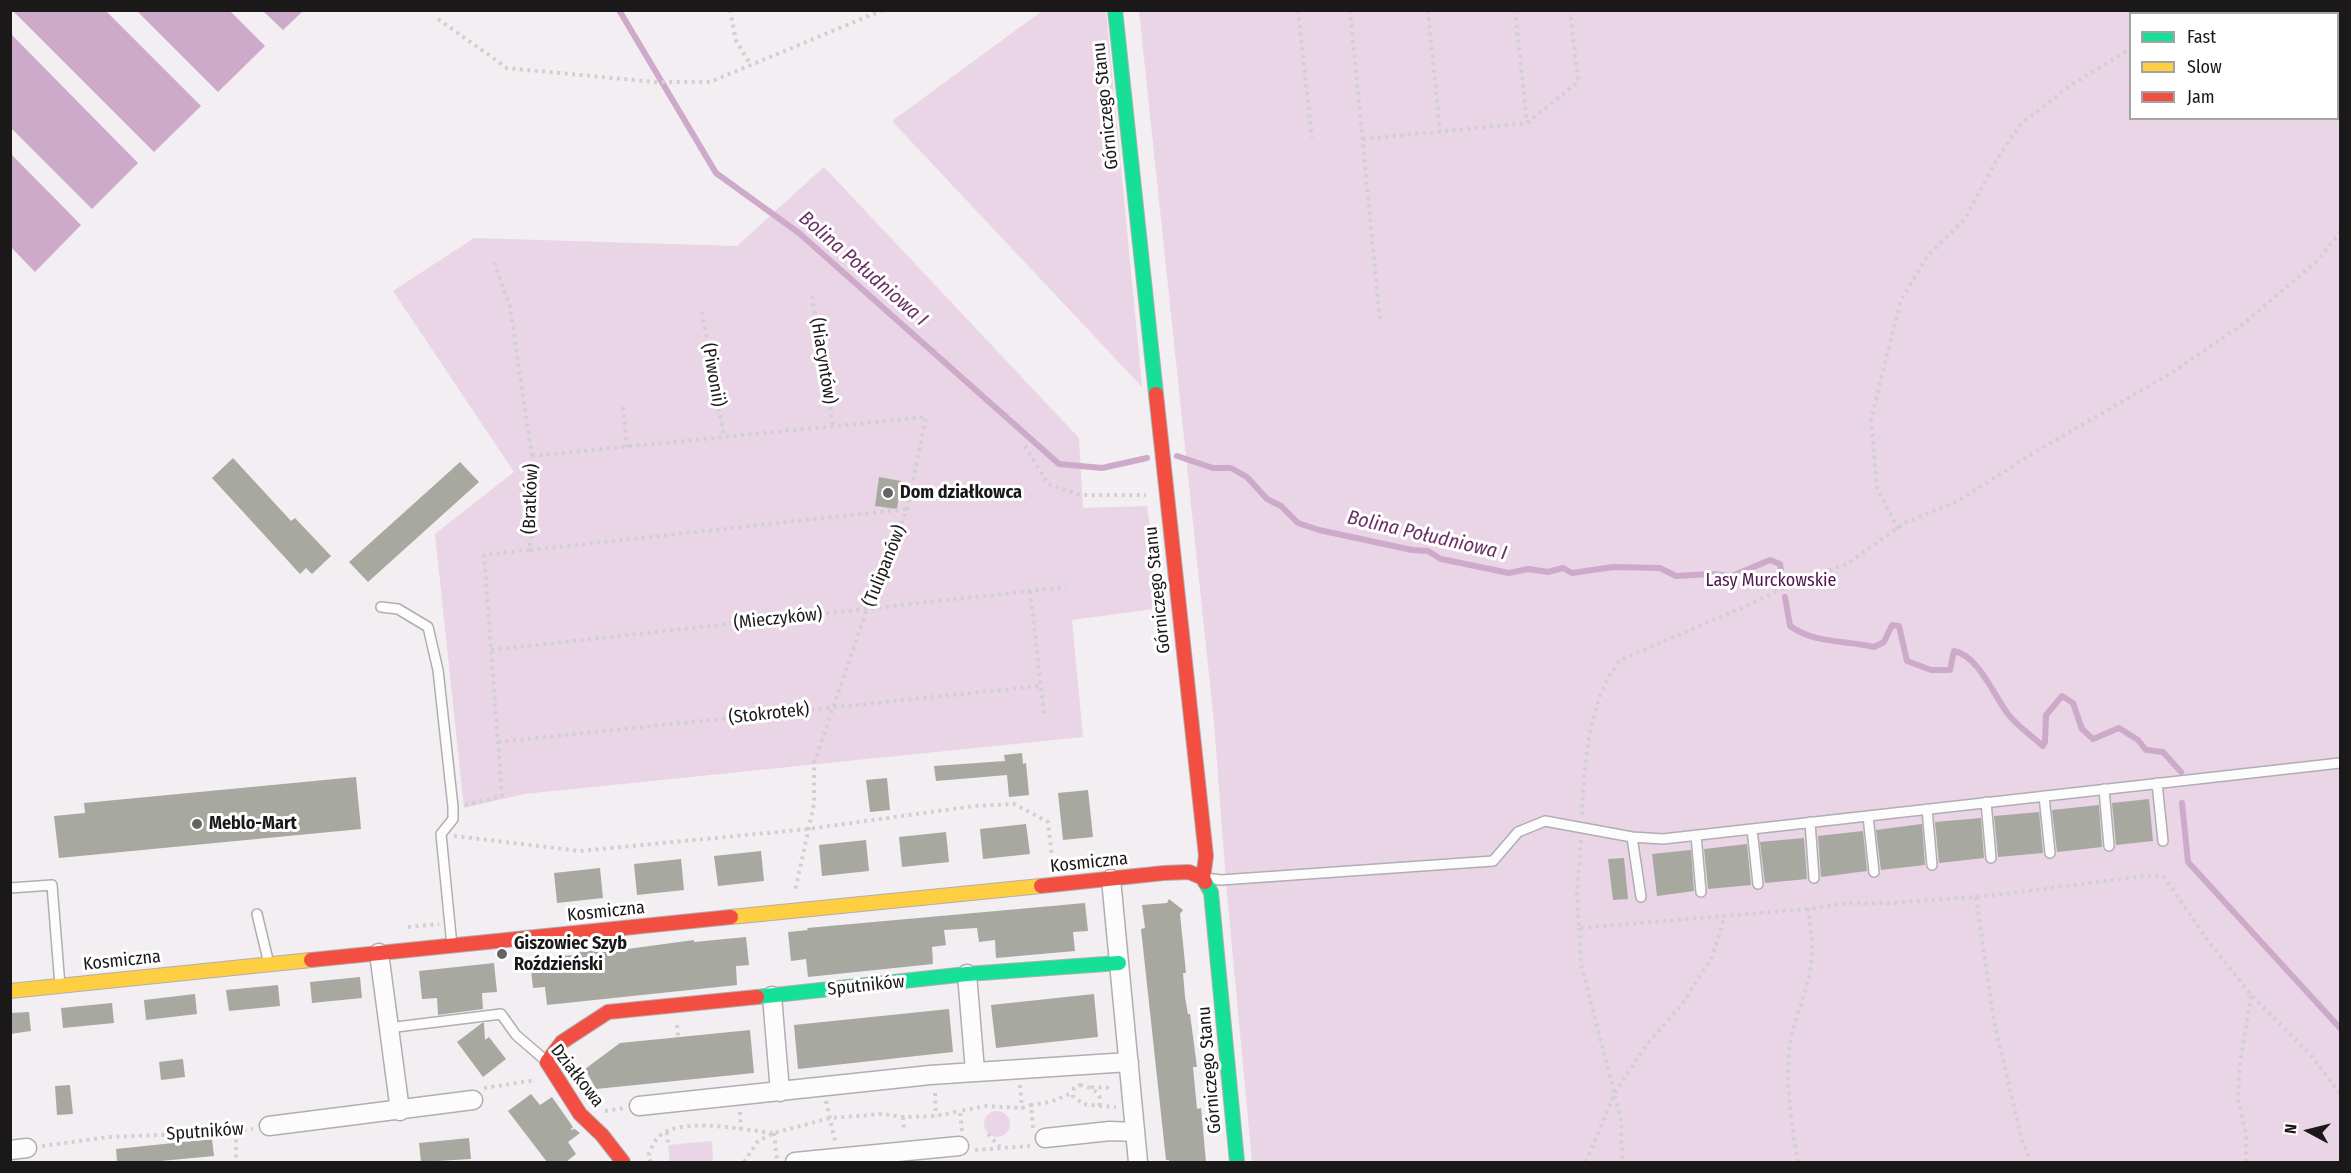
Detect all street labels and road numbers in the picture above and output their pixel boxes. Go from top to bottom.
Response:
street label: Górniczego Stanu [1089,41,1123,171]
street label: (Hiacyntów) [806,316,840,406]
street label: (Piwonii) [697,341,729,409]
street label: (Bratków) [519,463,543,535]
street label: (Tulipanów) [859,522,911,610]
street label: Górniczego Stanu [1141,525,1175,655]
street label: (Mieczyków) [733,604,823,634]
street label: (Stokrotek) [728,699,810,729]
street label: Kosmiczna [1049,848,1129,878]
street label: Kosmiczna [566,897,646,927]
street label: Kosmiczna [82,946,162,976]
street label: Sputników [826,971,906,1001]
street label: Górniczego Stanu [1194,1005,1226,1135]
street label: Działkowa [546,1040,608,1112]
street label: Sputników [166,1119,244,1145]

